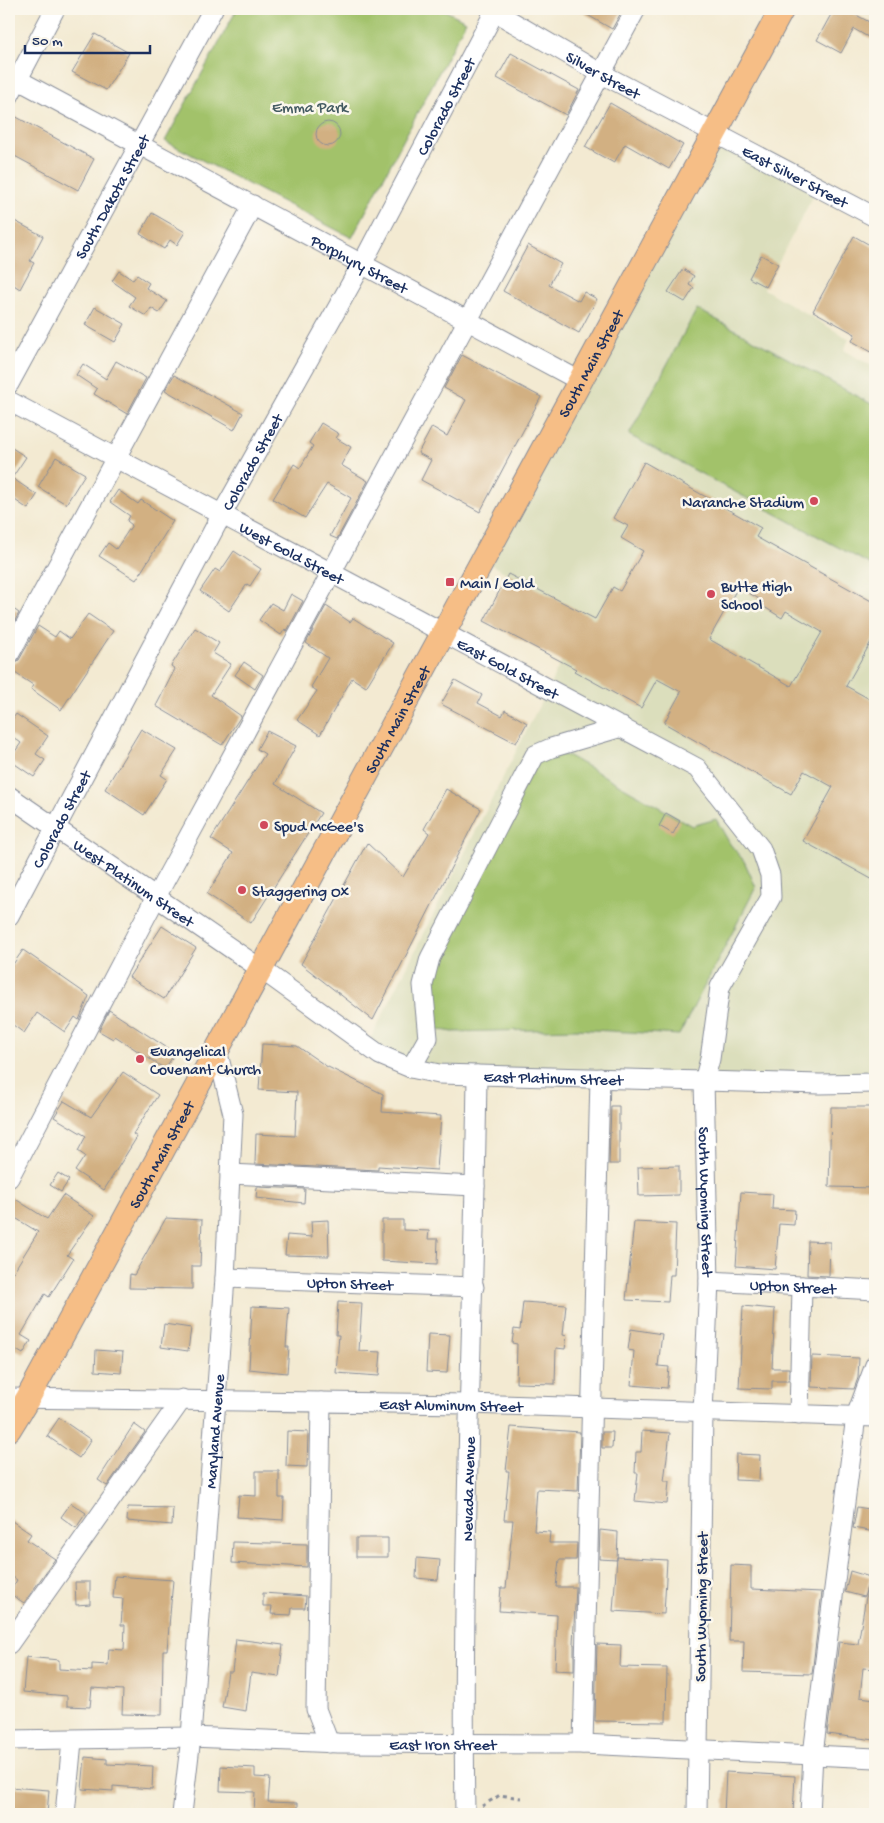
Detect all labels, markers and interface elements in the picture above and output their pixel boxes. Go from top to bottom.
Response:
scale bar [25,22,150,54]
text: 50 m [32,33,63,51]
street label: Silver Street [561,49,644,106]
street label: Colorado Street [415,54,482,160]
park label: Emma Park [272,100,350,119]
street label: South Dakota Street [73,131,157,263]
street label: East Silver Street [738,143,851,215]
street label: Porphyry Street [306,232,411,300]
street label: South Main Street [556,306,631,422]
street label: Colorado Street [220,410,290,515]
place label: Naranche Stadium [682,495,805,514]
marker: Naranche Stadium [808,495,820,507]
street label: West Gold Street [235,520,347,592]
marker: Main / Gold [444,576,456,588]
place label: Main / Gold [460,576,535,595]
place label: Butte High School [720,579,793,616]
marker: Butte High School [705,588,717,600]
street label: East Gold Street [452,636,562,706]
street label: South Main Street [363,662,437,778]
street label: Colorado Street [30,767,98,872]
marker: Spud McGee's [258,819,270,831]
place label: Spud McGee's [274,819,364,838]
street label: West Platinum Street [68,837,198,934]
marker: Staggering Ox [236,884,248,896]
place label: Staggering Ox [252,884,350,903]
place label: Evangelical Covenant Church [150,1044,262,1081]
marker: Evangelical Covenant Church [134,1053,146,1065]
street label: East Platinum Street [483,1069,624,1092]
street label: South Main Street [127,1097,201,1213]
street label: South Wyoming Street [692,1126,715,1278]
street label: Upton Street [306,1275,395,1297]
street label: Upton Street [749,1277,838,1301]
street label: Maryland Avenue [203,1373,231,1490]
street label: East Aluminum Street [379,1397,524,1419]
street label: Nevada Avenue [460,1436,482,1542]
street label: South Wyoming Street [693,1530,714,1682]
street label: East Iron Street [389,1737,498,1757]

